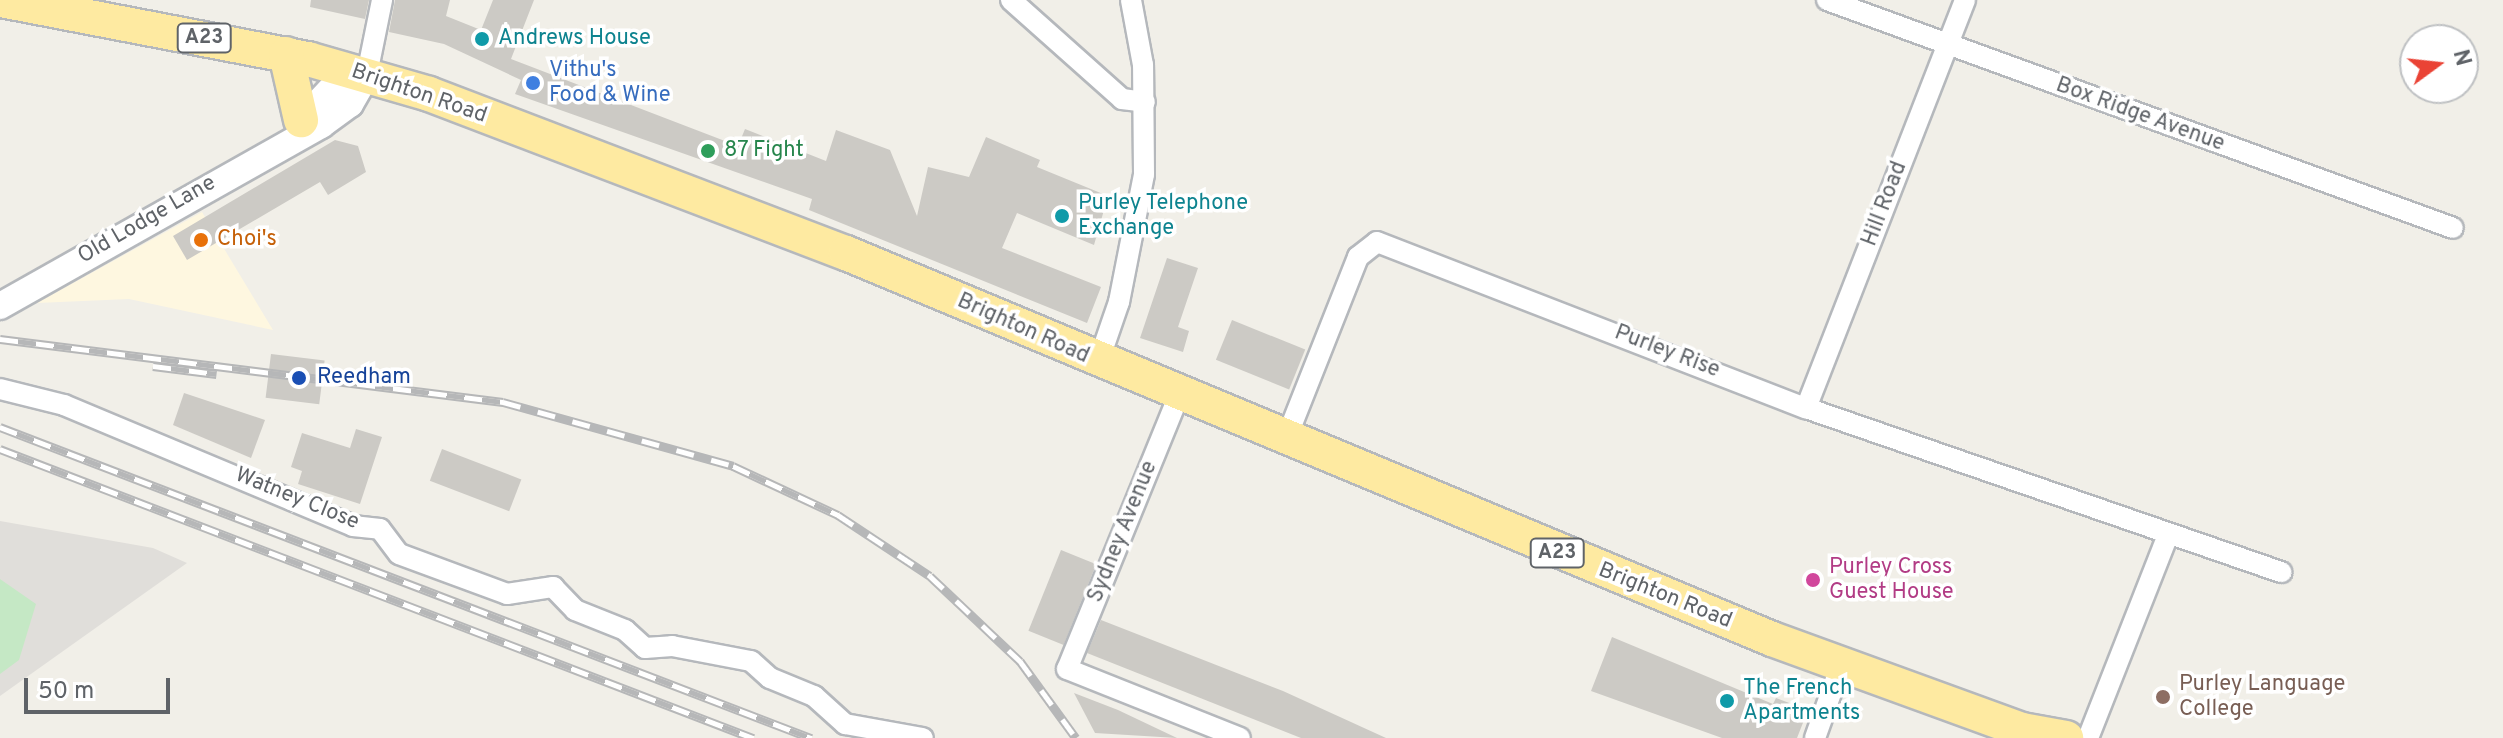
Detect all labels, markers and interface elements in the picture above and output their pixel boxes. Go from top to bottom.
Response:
road number: A23 [176,22,232,54]
north arrow [2399,24,2479,104]
place label: Andrews House [498,26,651,52]
marker: Andrews House [473,30,491,48]
text: N [2446,47,2476,69]
place label: Vithu's Food & Wine [549,57,671,108]
street label: Brighton Road [348,58,490,130]
street label: Box Ridge Avenue [2052,72,2228,158]
marker: Vithu's Food & Wine [524,74,542,92]
place label: 87 Fight [724,138,805,164]
marker: 87 Fight [699,142,717,160]
street label: Hill Road [1857,158,1913,250]
street label: Old Lodge Lane [73,170,221,270]
place label: Purley Telephone Exchange [1078,190,1249,242]
marker: Purley Telephone Exchange [1053,207,1071,225]
place label: Choi's [217,227,277,253]
marker: Choi's [192,231,210,249]
street label: Brighton Road [953,288,1093,370]
street label: Purley Rise [1611,320,1723,384]
place label: Reedham [317,365,411,391]
marker: Reedham [288,367,310,389]
street label: Sydney Avenue [1082,457,1164,607]
street label: Watney Close [231,462,363,536]
road number: A23 [1529,537,1585,569]
place label: Purley Cross Guest House [1829,554,1954,606]
street label: Brighton Road [1594,557,1736,635]
marker: Purley Cross Guest House [1804,571,1822,589]
scale bar [28,662,174,712]
place label: Purley Language College [2179,671,2345,722]
place label: The French Apartments [1743,675,1860,726]
text: 50 m [38,677,94,707]
marker: Purley Language College [2154,688,2172,706]
marker: The French Apartments [1718,692,1736,710]

